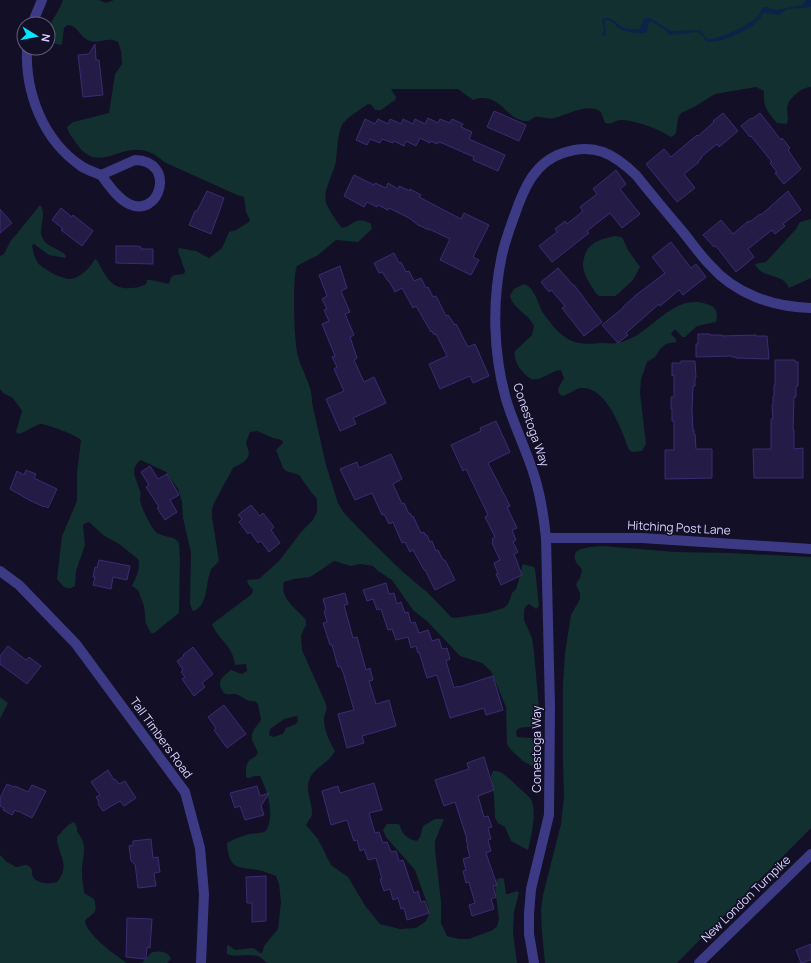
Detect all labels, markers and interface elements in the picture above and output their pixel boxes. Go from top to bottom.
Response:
north arrow [16,16,56,56]
text: N [38,33,54,43]
street label: Conestoga Way [509,381,554,469]
street label: Hitching Post Lane [627,516,731,539]
street label: Tall Timbers Road [126,694,197,782]
street label: Conestoga Way [528,705,545,793]
street label: New London Turnpike [697,851,794,946]

